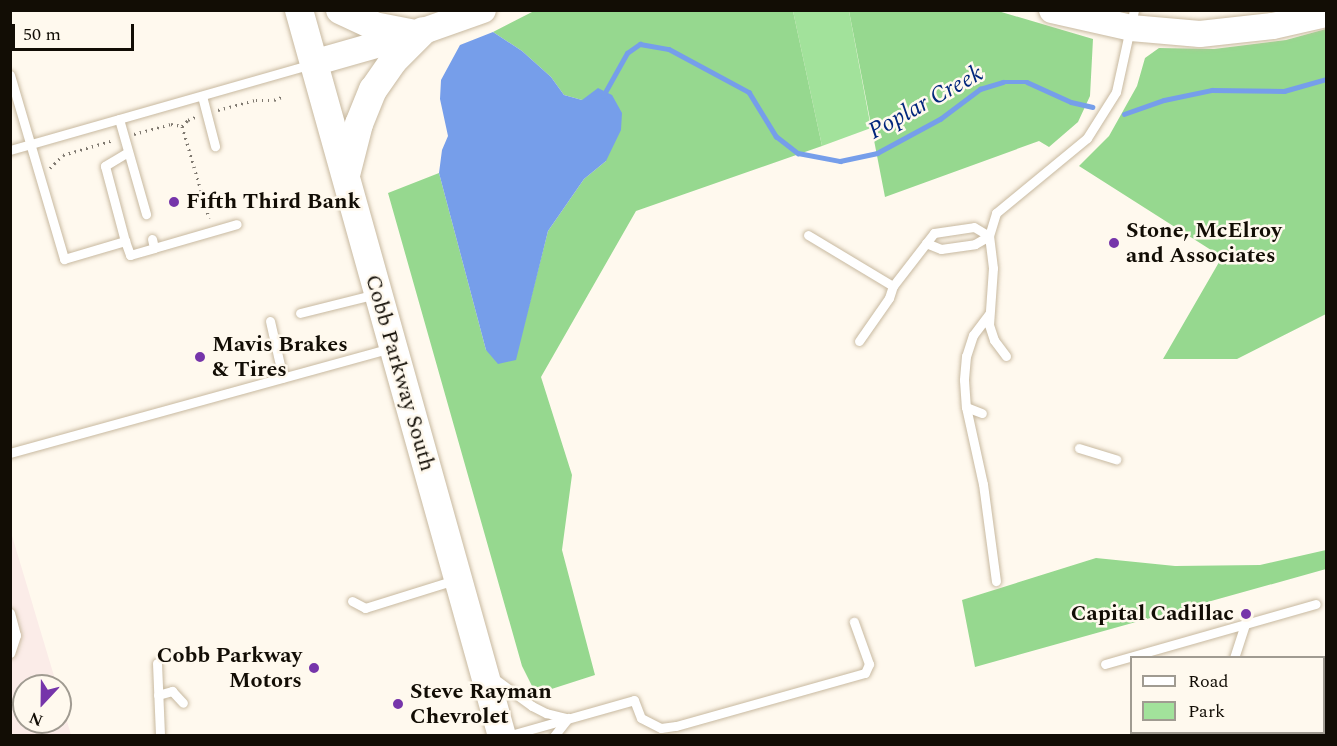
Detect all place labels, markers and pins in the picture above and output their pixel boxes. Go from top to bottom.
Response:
place label: Fifth Third Bank [186,189,361,215]
marker: Fifth Third Bank [167,195,181,209]
place label: Stone, McElroy and Associates [1126,217,1282,268]
marker: Stone, McElroy and Associates [1107,236,1121,250]
place label: Mavis Brakes & Tires [212,331,348,382]
marker: Mavis Brakes & Tires [193,350,207,364]
place label: Capital Cadillac [1071,601,1234,627]
marker: Capital Cadillac [1239,607,1253,621]
place label: Cobb Parkway Motors [157,642,302,694]
marker: Cobb Parkway Motors [307,661,321,675]
place label: Steve Rayman Chevrolet [410,678,552,730]
marker: Steve Rayman Chevrolet [391,697,405,711]

